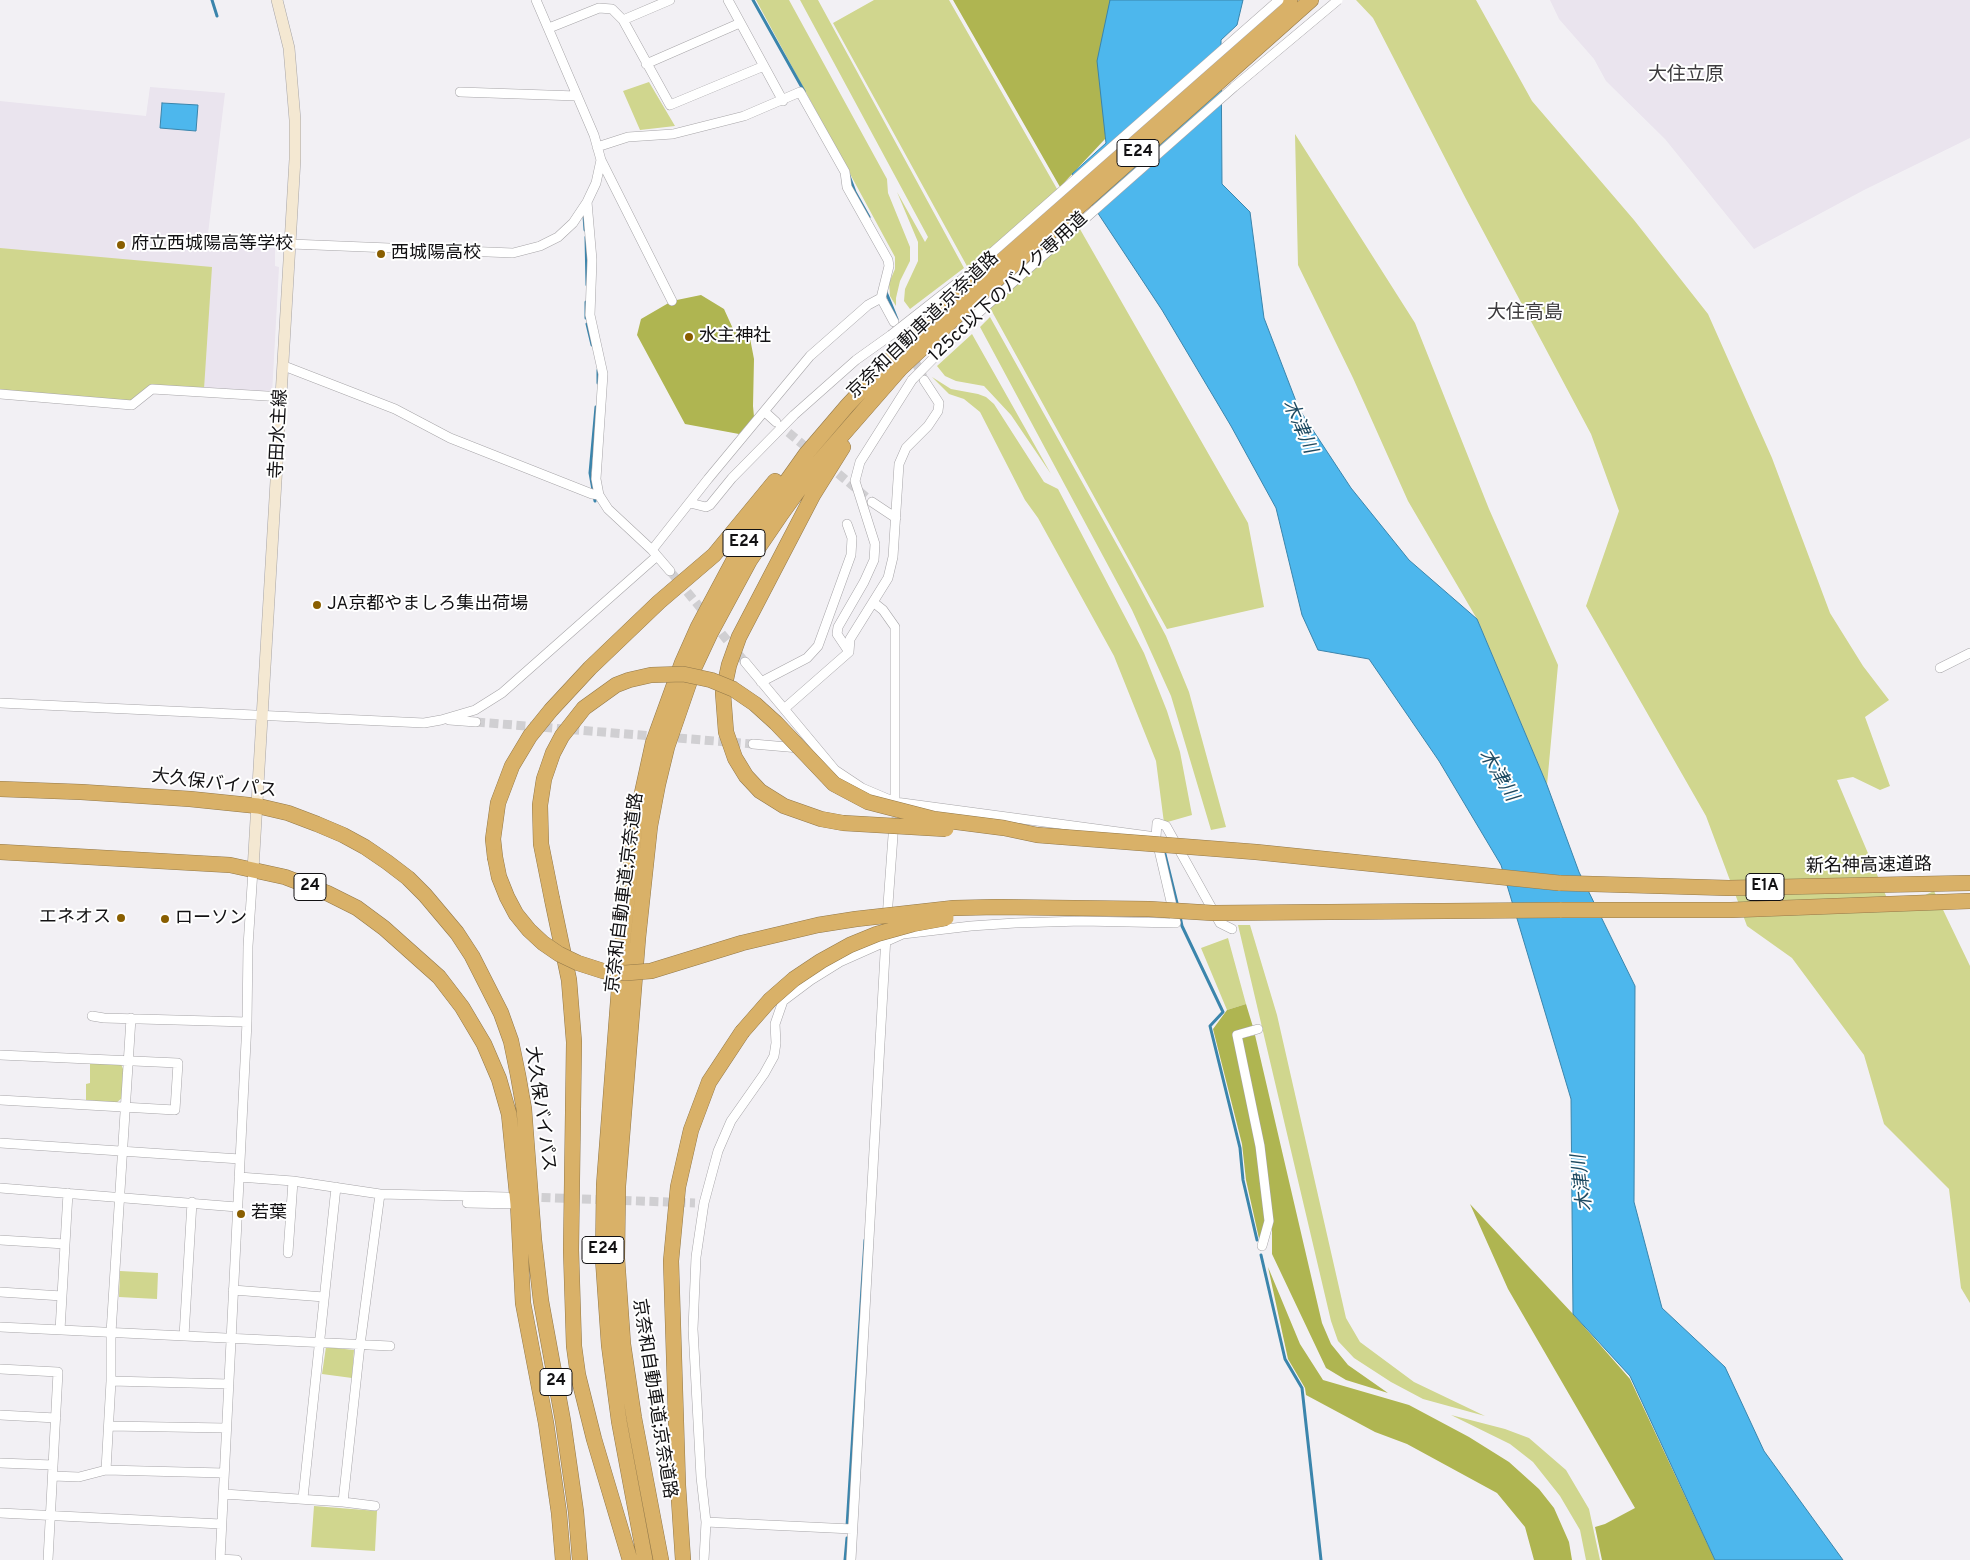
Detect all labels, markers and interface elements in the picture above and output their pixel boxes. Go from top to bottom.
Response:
district label: 大住立原 [1648,65,1724,87]
road number: E24 [1117,140,1159,167]
street label: 125cc以下のバイク専用道 [925,209,1093,367]
place label: 府立西城陽高等学校 [131,234,293,256]
marker: 府立西城陽高等学校 [115,239,127,251]
place label: 西城陽高校 [391,243,481,265]
marker: 西城陽高校 [375,248,387,260]
street label: 京奈和自動車道;京奈道路 [844,248,1004,404]
district label: 大住高島 [1487,303,1563,325]
place label: 水主神社 [699,326,771,348]
marker: 水主神社 [683,331,695,343]
street label: 寺田水主線 [267,388,293,480]
water label: 木津川 [1276,396,1320,458]
road number: E24 [723,530,765,556]
place label: JA京都やましろ集出荷場 [327,594,528,616]
marker: JA京都やましろ集出荷場 [311,599,323,611]
water label: 木津川 [1473,746,1521,806]
street label: 大久保バイパス [150,767,278,803]
street label: 京奈和自動車道;京奈道路 [603,791,649,995]
street label: 新名神高速道路 [1806,855,1932,879]
road number: 24 [294,874,326,900]
road number: E1A [1746,874,1784,900]
place label: エネオス [39,907,111,929]
place label: ローソン [175,908,247,930]
marker: エネオス [115,912,127,924]
marker: ローソン [159,913,171,925]
street label: 大久保バイパス [520,1045,558,1173]
water label: 木津川 [1569,1153,1599,1213]
place label: 若葉 [251,1203,287,1225]
marker: 若葉 [235,1208,247,1220]
road number: E24 [582,1236,624,1264]
street label: 京奈和自動車道;京奈道路 [627,1298,679,1500]
road number: 24 [540,1368,572,1395]

